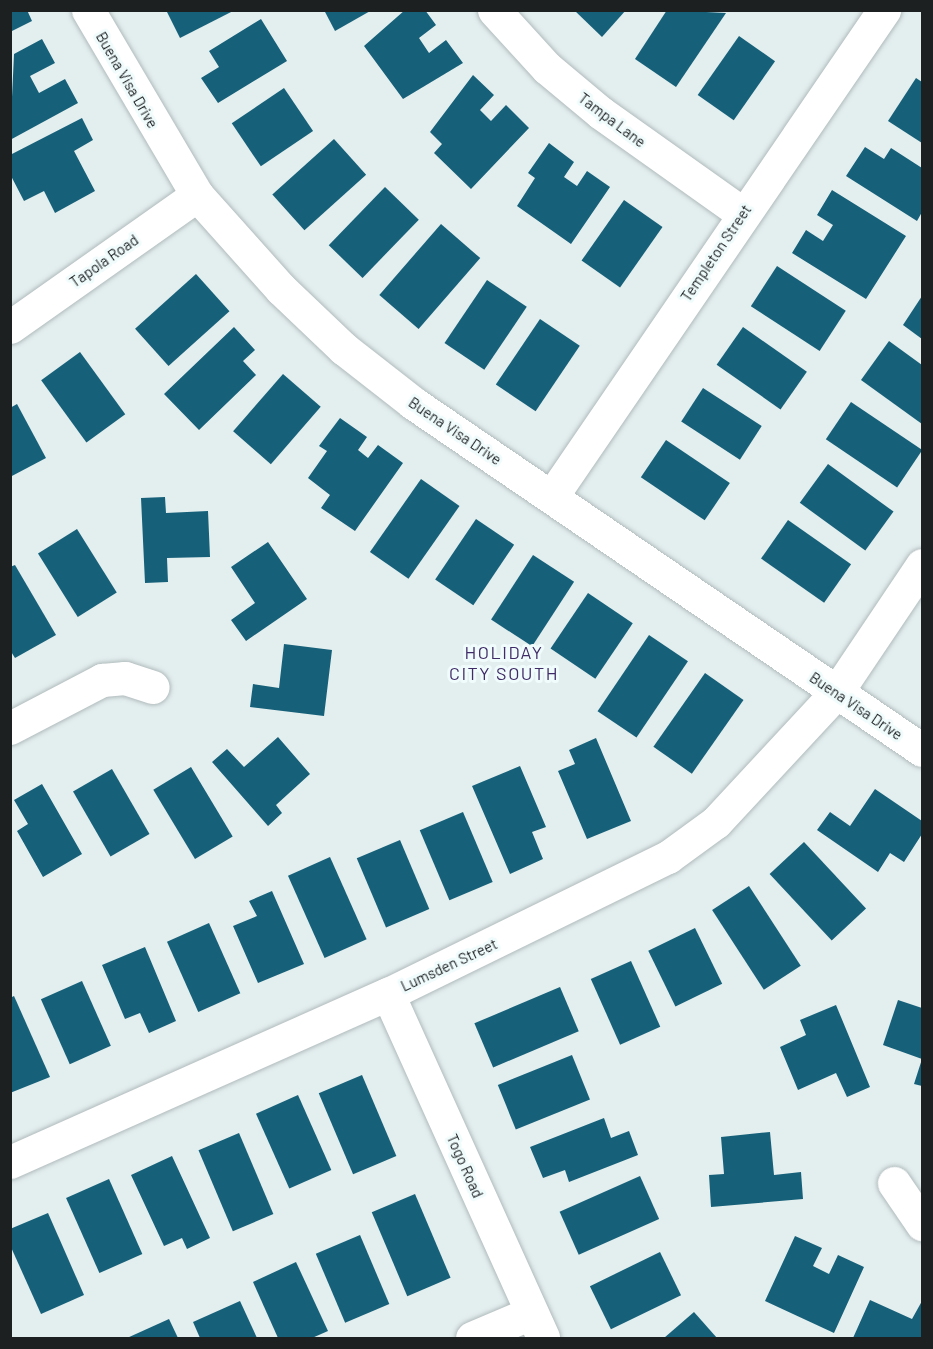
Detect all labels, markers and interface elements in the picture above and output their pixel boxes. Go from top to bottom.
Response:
street label: Buena Visa Drive [92,29,162,131]
street label: Tampa Lane [575,89,649,151]
street label: Templeton Street [677,201,755,305]
street label: Tapola Road [66,231,142,291]
street label: Buena Visa Drive [405,393,505,469]
district label: HOLIDAY CITY SOUTH [449,642,559,684]
street label: Buena Visa Drive [806,668,906,744]
street label: Lumsden Street [398,935,500,995]
street label: Togo Road [443,1131,487,1201]

